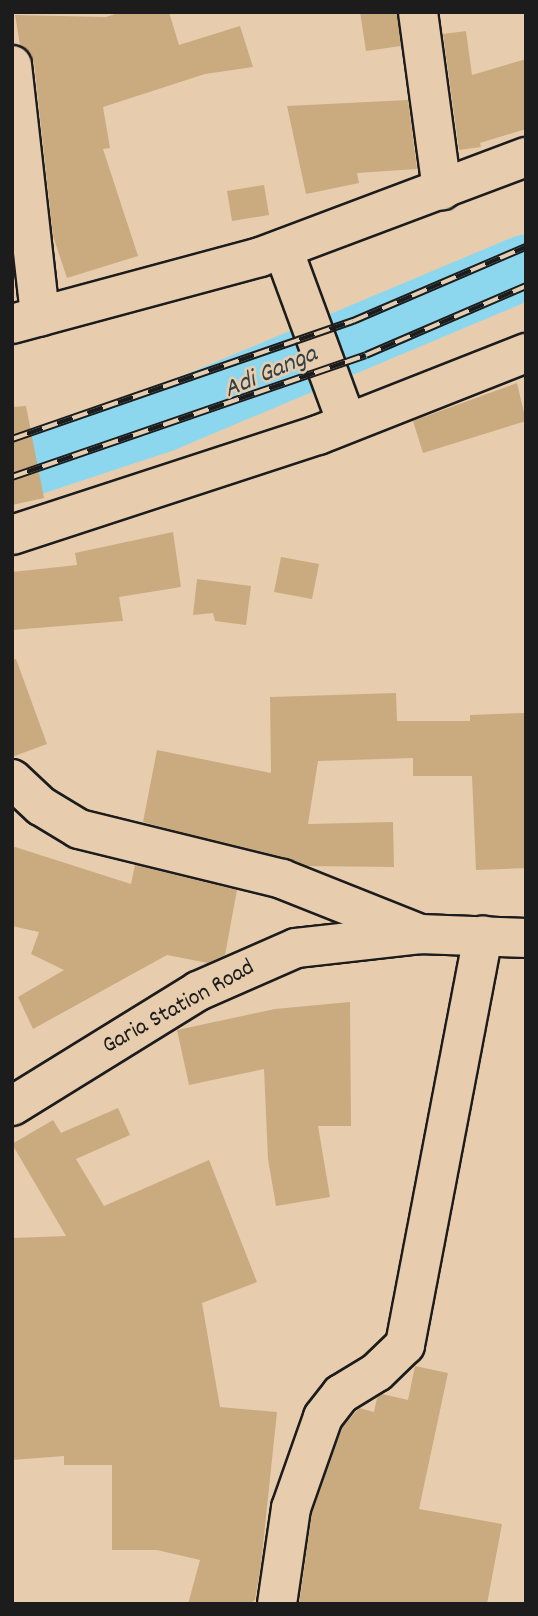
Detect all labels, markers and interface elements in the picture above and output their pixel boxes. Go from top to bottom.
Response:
water label: Adi Ganga [220,339,322,407]
street label: Garia Station Road [98,954,260,1062]

